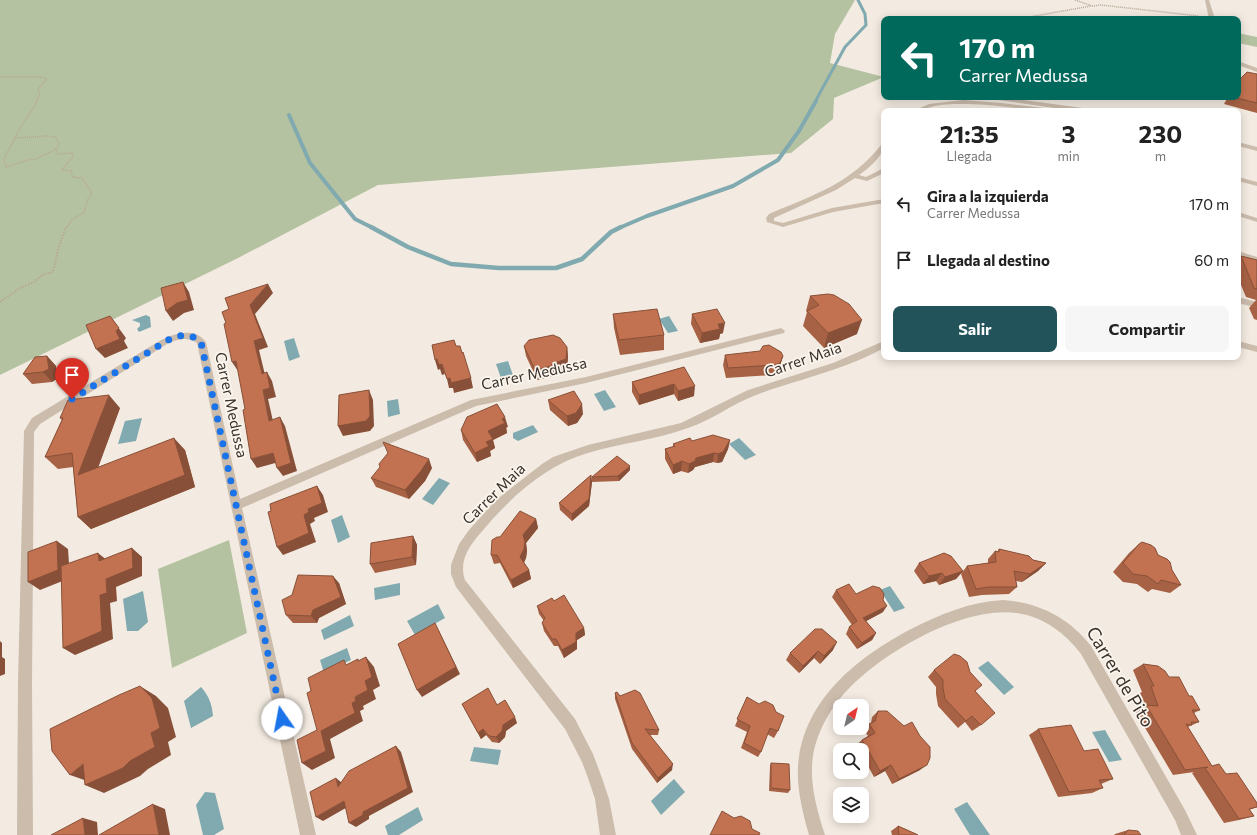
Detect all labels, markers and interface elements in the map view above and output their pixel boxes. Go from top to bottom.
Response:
text: 170 m [959,30,1035,64]
icon: left [893,32,945,84]
text: Carrer Medussa [959,64,1088,86]
text: 21:35 [940,119,999,148]
text: 3 [1062,119,1076,148]
text: 230 [1139,119,1182,148]
text: Llegada [946,148,992,164]
text: min [1058,148,1080,164]
text: m [1155,148,1166,164]
text: Gira a la izquierda [927,187,1049,205]
icon: left [893,193,915,215]
text: 170 m [1189,195,1229,213]
text: Carrer Medussa [927,205,1020,221]
icon: arrive [893,249,915,271]
text: Llegada al destino [927,251,1050,269]
text: 60 m [1194,251,1229,269]
button: Salir [893,306,1057,352]
button: Compartir [1065,306,1229,352]
street label: Carrer Maia [762,337,844,381]
street label: Carrer Medussa [212,350,252,459]
street label: Carrer Medussa [479,353,588,393]
pin [55,358,89,399]
icon: arrive [61,364,83,386]
street label: Carrer Maia [458,459,528,528]
street label: Carrer de Pito [1082,622,1159,731]
position arrow [261,698,303,740]
north arrow [833,699,869,735]
map controls [833,699,869,823]
button: search [833,743,869,779]
button: layers [833,787,869,823]

